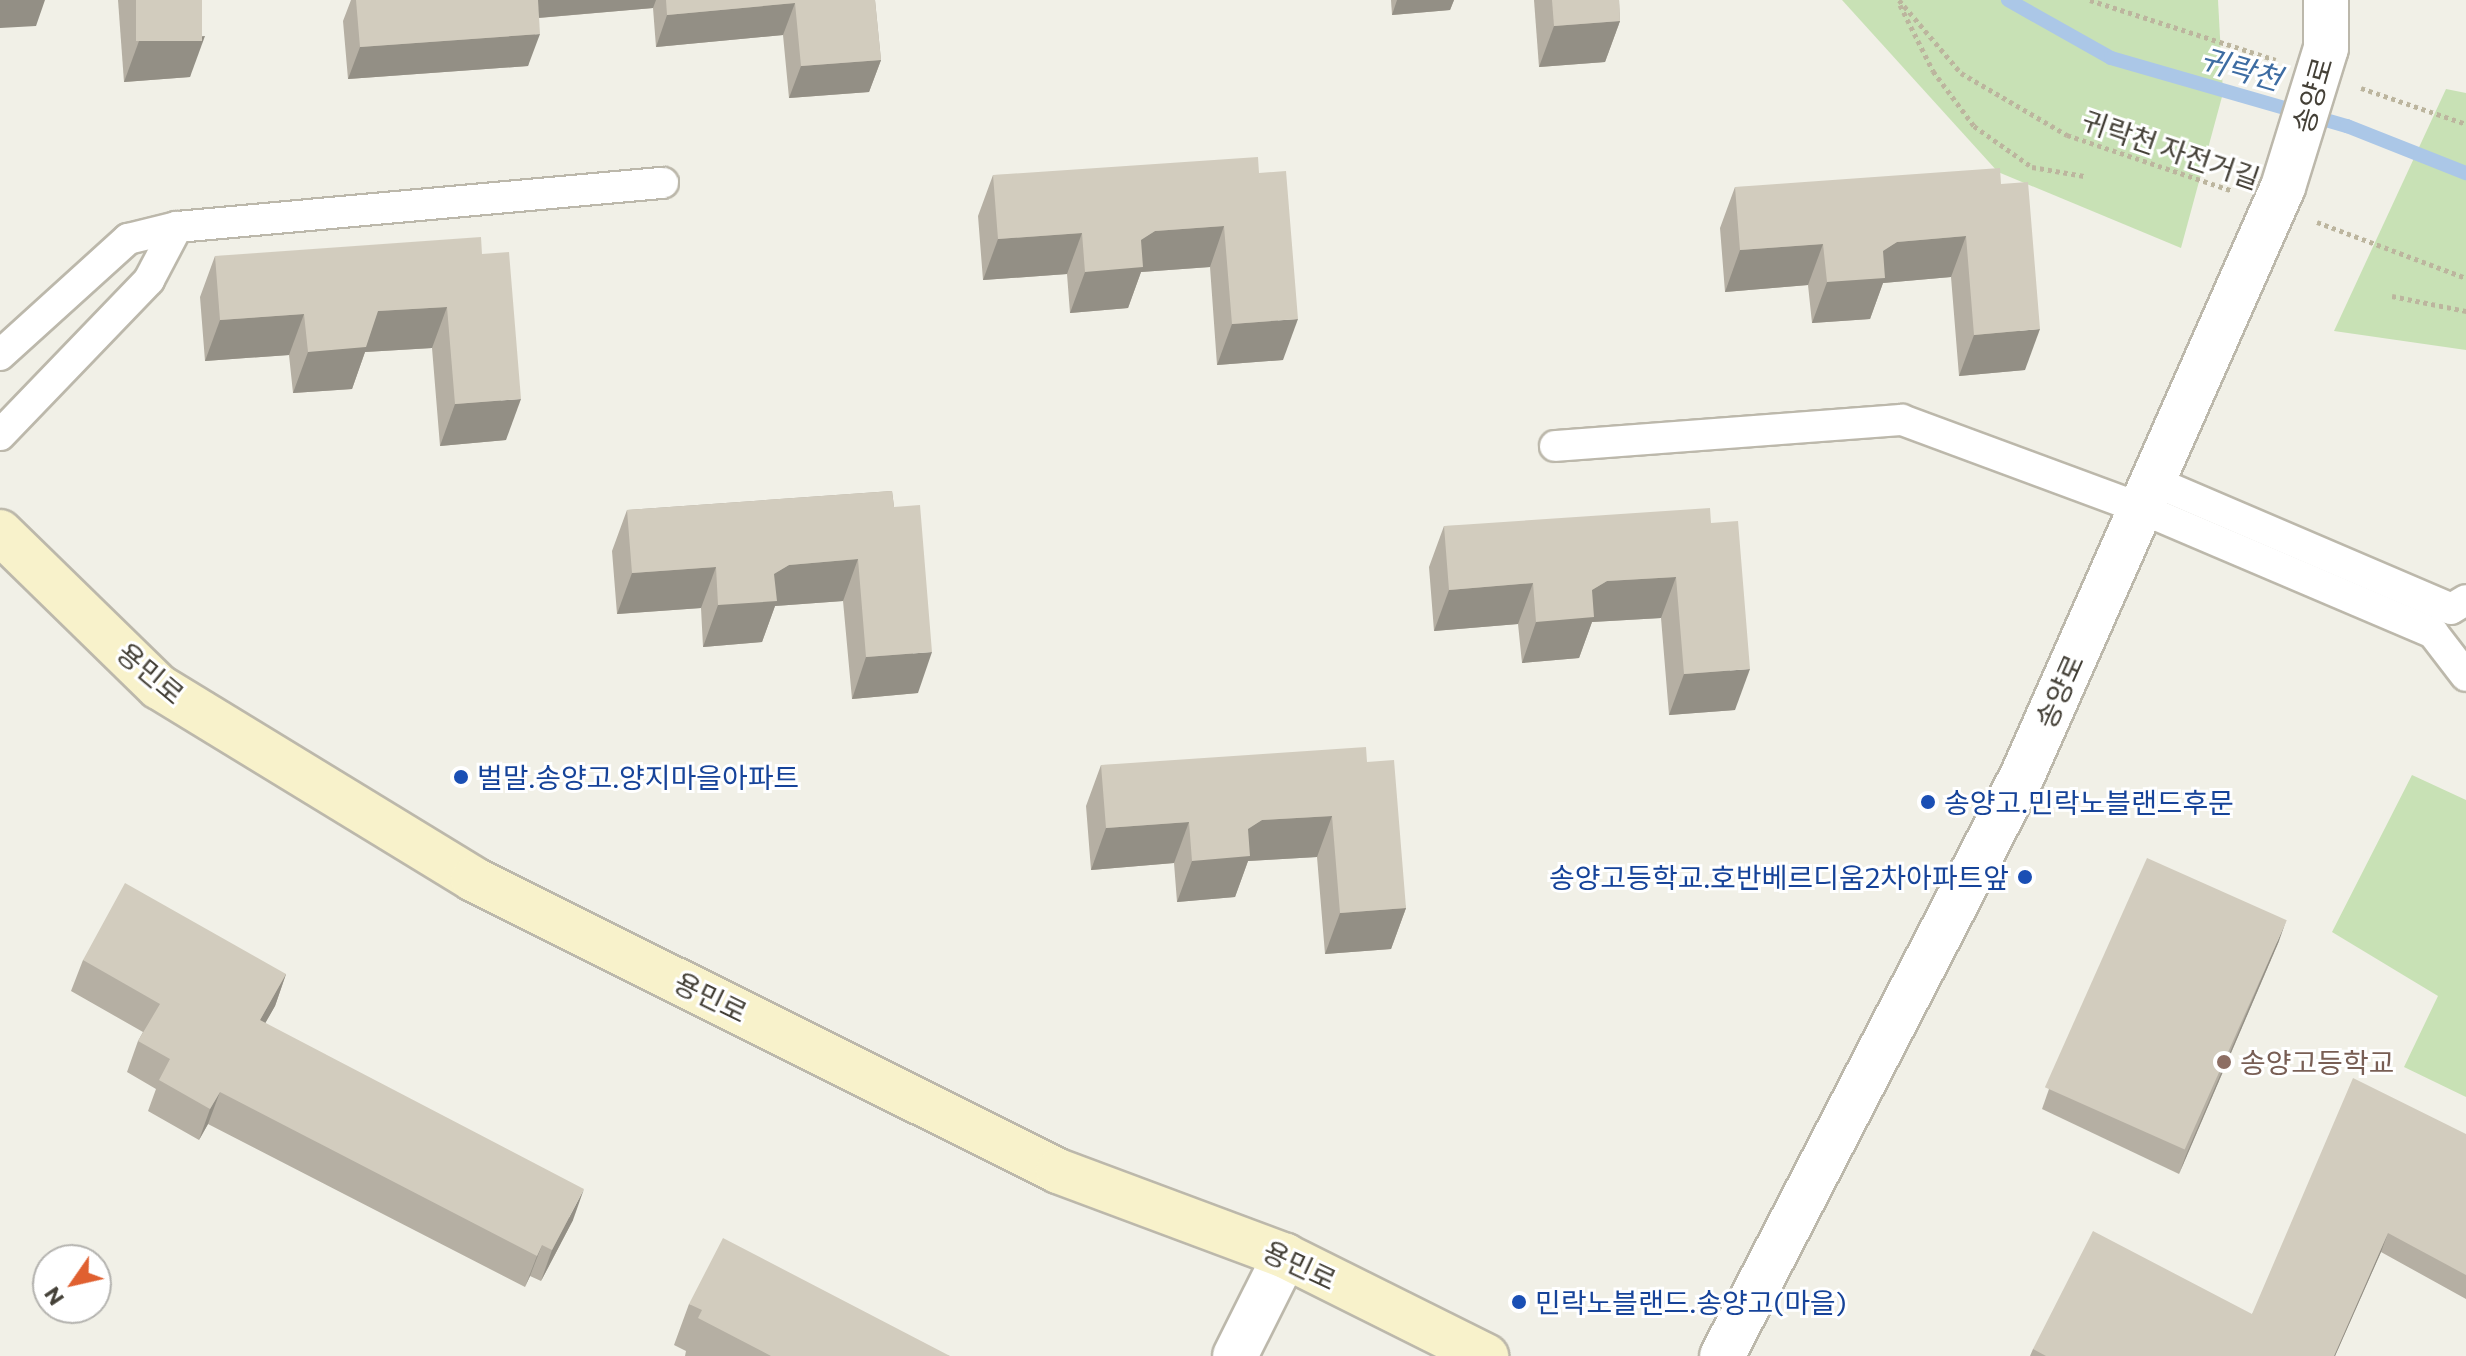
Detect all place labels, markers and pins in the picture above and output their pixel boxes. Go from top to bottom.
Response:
place label: 벌말.송양고.양지마을아파트 [477,760,799,794]
marker: 벌말.송양고.양지마을아파트 [452,768,470,786]
place label: 송양고.민락노블랜드후문 [1944,785,2234,819]
marker: 송양고.민락노블랜드후문 [1919,793,1937,811]
place label: 송양고등학교.호반베르디움2차아파트앞 [1549,860,2009,894]
marker: 송양고등학교.호반베르디움2차아파트앞 [2016,868,2034,886]
place label: 송양고등학교 [2240,1045,2395,1079]
marker: 송양고등학교 [2215,1053,2233,1071]
place label: 민락노블랜드.송양고(마을) [1535,1285,1847,1319]
marker: 민락노블랜드.송양고(마을) [1510,1293,1528,1311]

